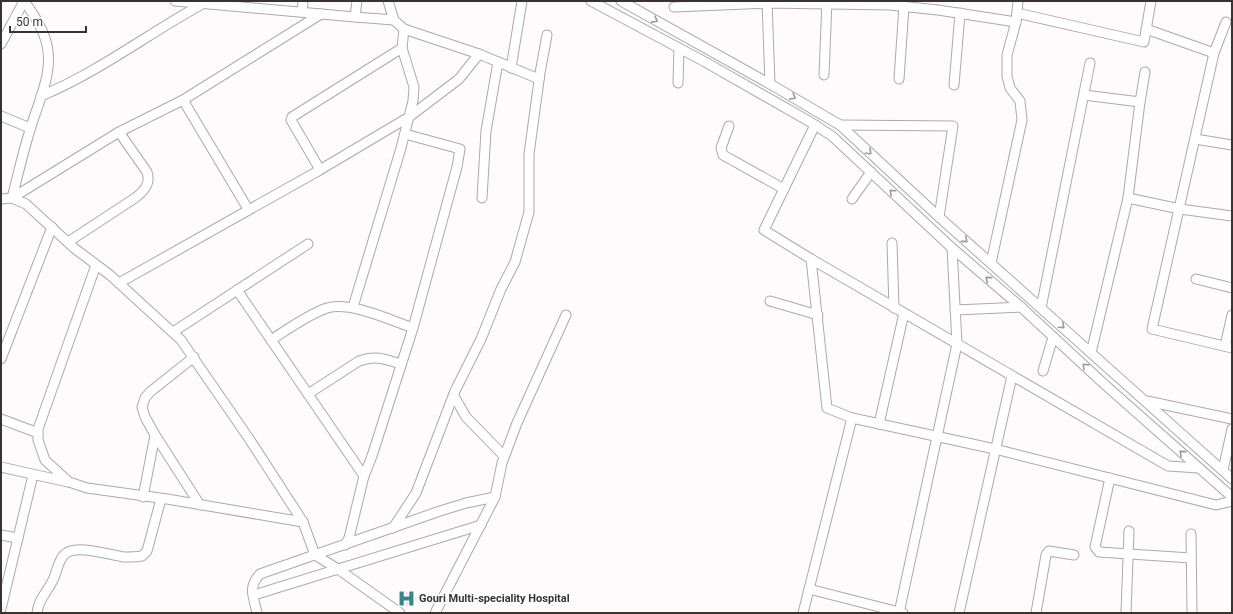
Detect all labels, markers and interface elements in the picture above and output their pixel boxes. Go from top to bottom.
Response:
scale bar [10,8,86,34]
text: 50 m [16,15,43,29]
one-way arrow [651,15,658,22]
one-way arrow [789,92,796,100]
one-way arrow [864,147,872,155]
one-way arrow [889,189,897,197]
one-way arrow [960,235,968,242]
one-way arrow [986,277,993,284]
one-way arrow [1057,322,1065,329]
one-way arrow [1082,363,1090,371]
one-way arrow [1179,450,1187,458]
hospital icon: Gouri Multi-speciality Hospital [396,588,416,608]
place label: Gouri Multi-speciality Hospital [419,592,570,605]

